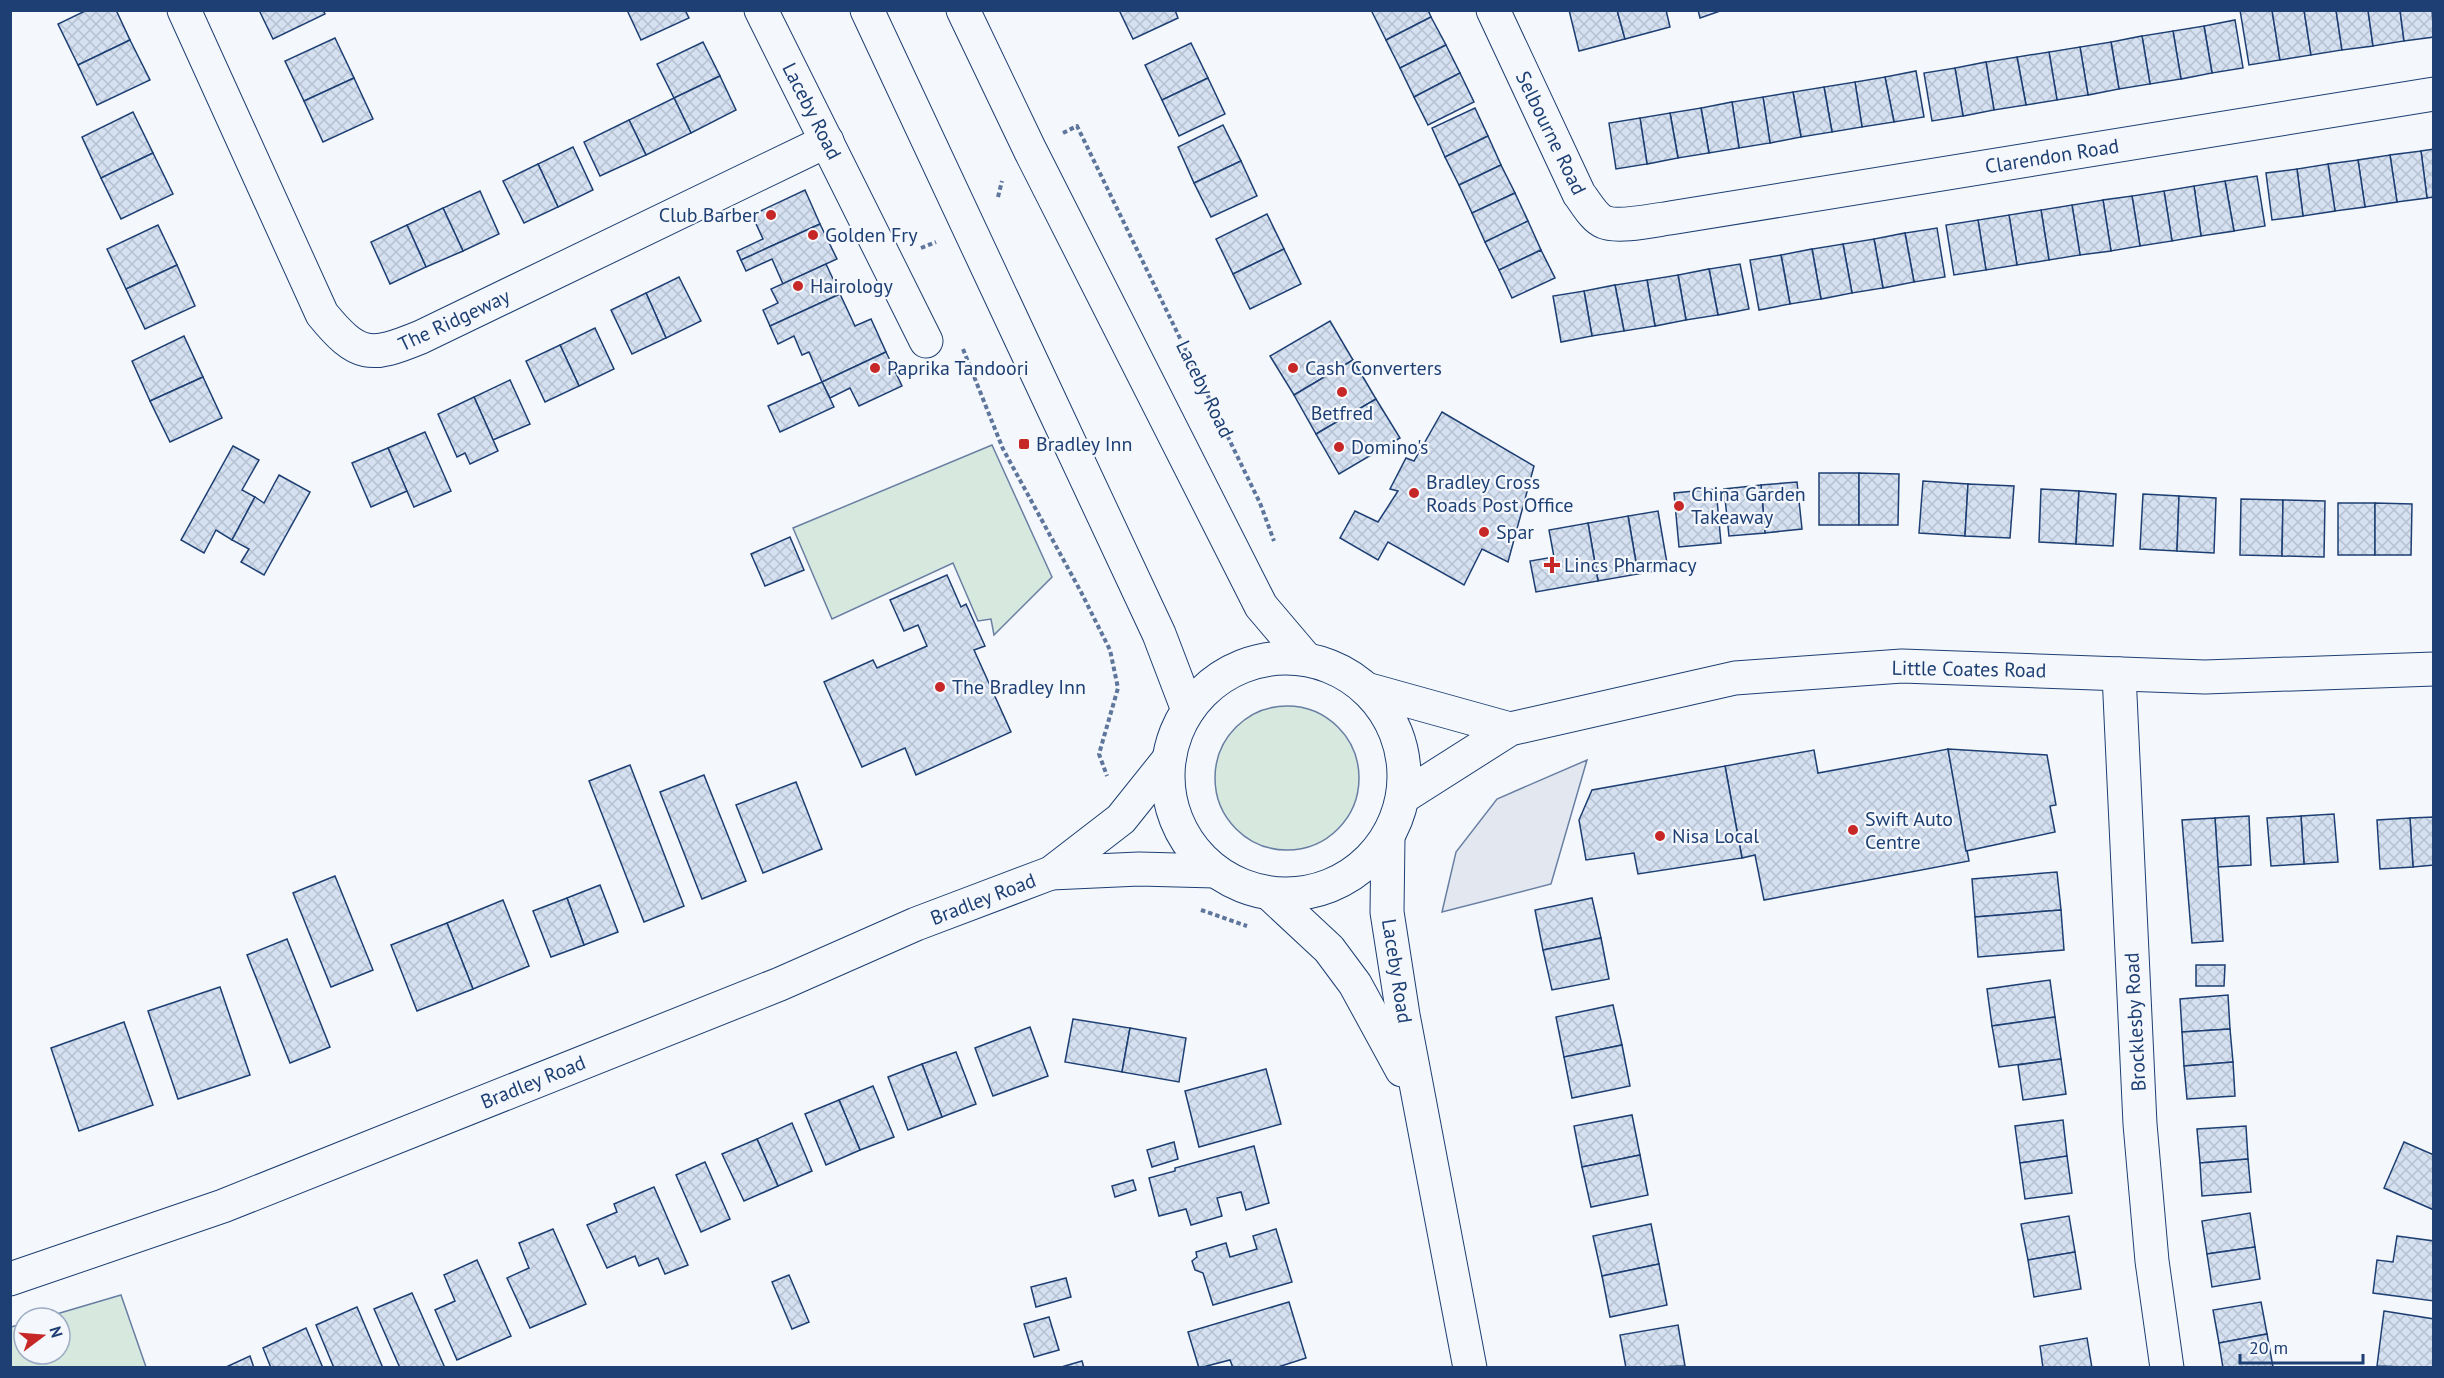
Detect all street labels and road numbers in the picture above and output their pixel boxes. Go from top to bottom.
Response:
street label: Laceby Road [776,58,848,164]
street label: Selbourne Road [1510,67,1592,199]
street label: Clarendon Road [1983,133,2121,179]
street label: The Ridgeway [394,283,515,357]
street label: Laceby Road [1170,336,1240,442]
street label: Little Coates Road [1891,655,2047,683]
street label: Bradley Road [927,867,1039,931]
street label: Laceby Road [1376,917,1418,1025]
street label: Brocklesby Road [2118,952,2152,1092]
street label: Bradley Road [477,1049,589,1115]

